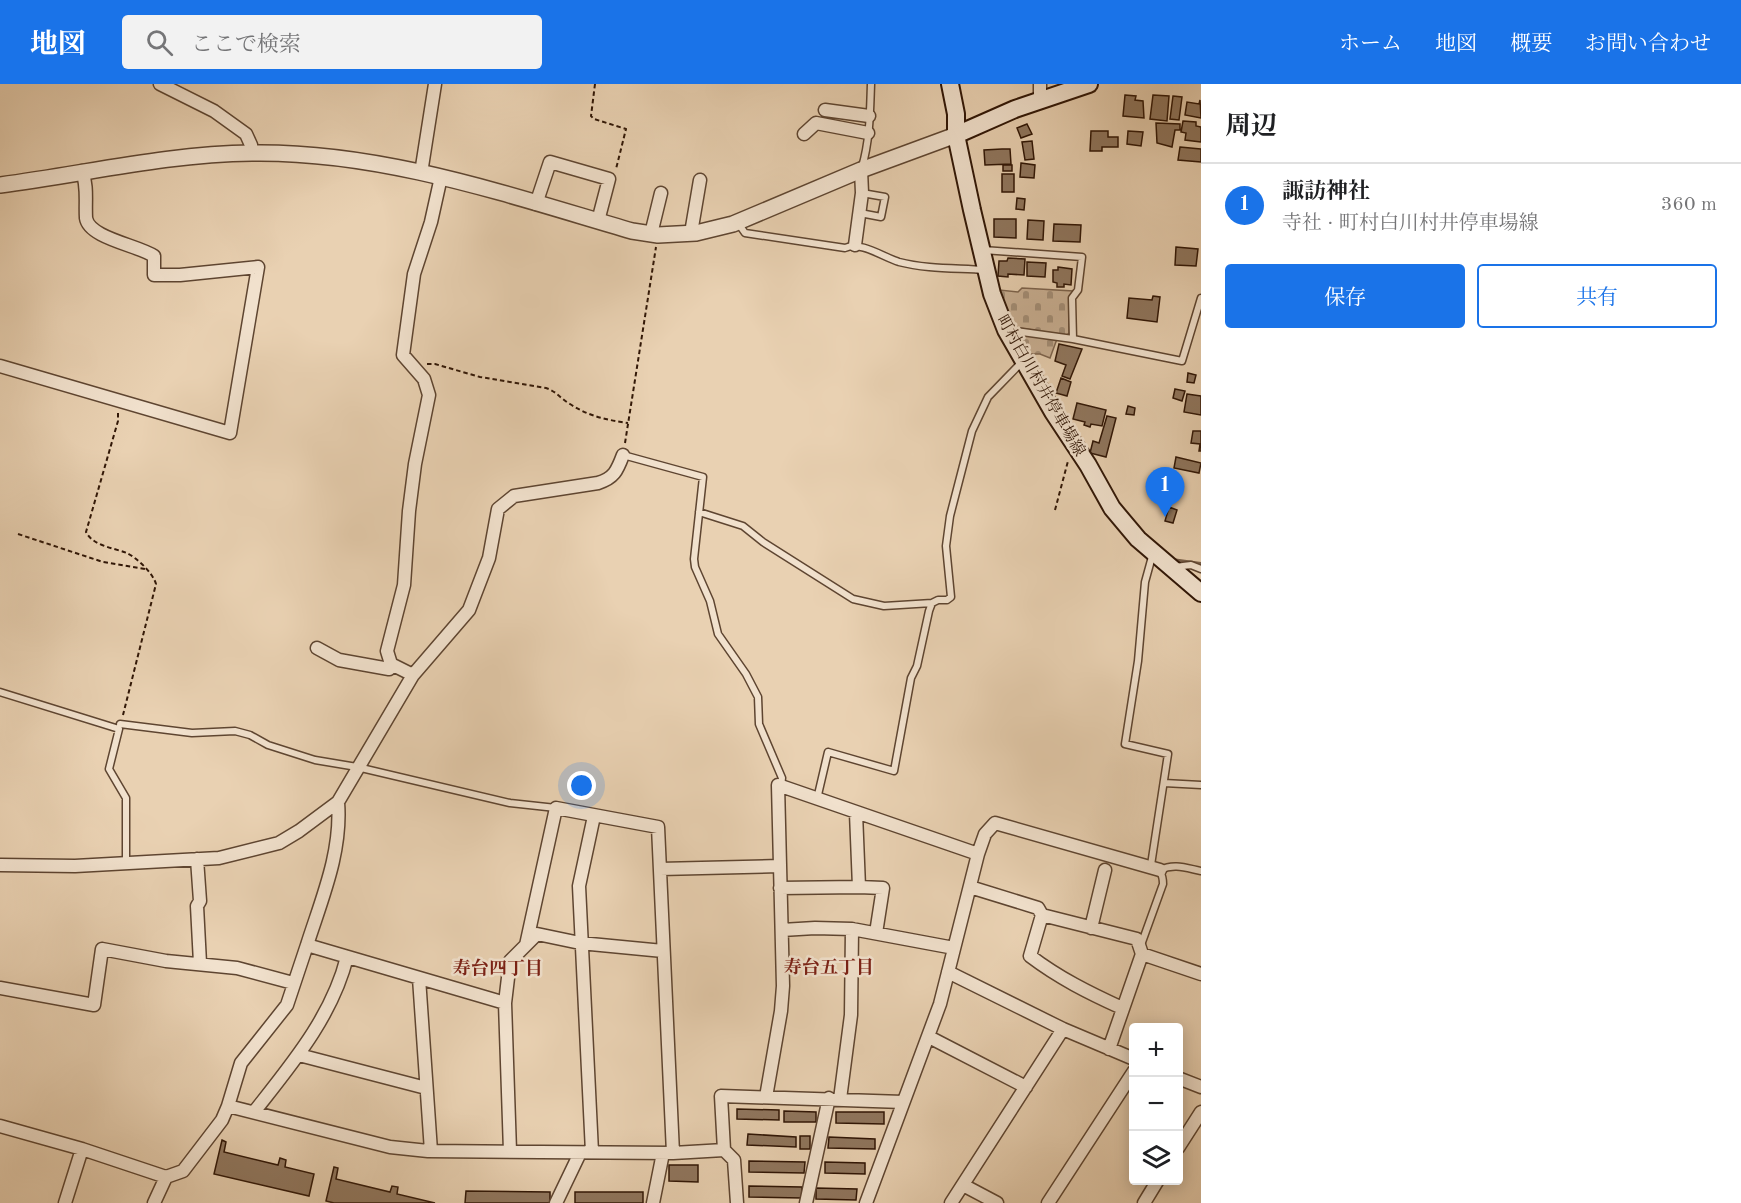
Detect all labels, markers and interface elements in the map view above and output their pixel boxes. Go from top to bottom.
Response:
search box [122,15,542,69]
icon: search [143,26,176,59]
text: 地図 [30,32,86,60]
text: ここで検索 [191,34,301,56]
text: ホーム [1339,34,1402,55]
text: 地図 [1435,34,1477,55]
text: 概要 [1510,34,1552,55]
text: お問い合わせ [1585,34,1711,55]
text: 周辺 [1225,114,1277,140]
text: 諏訪神社 [1282,181,1370,203]
text: 1 [1239,195,1250,215]
text: 360 m [1661,195,1717,215]
text: 寺社 · 町村白川村井停車場線 [1282,214,1539,234]
button: 保存 [1225,264,1465,328]
button: 共有 [1477,264,1717,328]
street label: 町村白川村井停車場線 [993,312,1089,459]
pin: 1 [1146,468,1184,517]
your location [567,771,596,800]
district label: 寿台五丁目 [784,957,874,977]
district label: 寿台四丁目 [453,958,543,978]
map controls [1129,1023,1183,1185]
button: + [1129,1023,1183,1077]
button: − [1129,1077,1183,1131]
button: layers [1129,1131,1183,1185]

